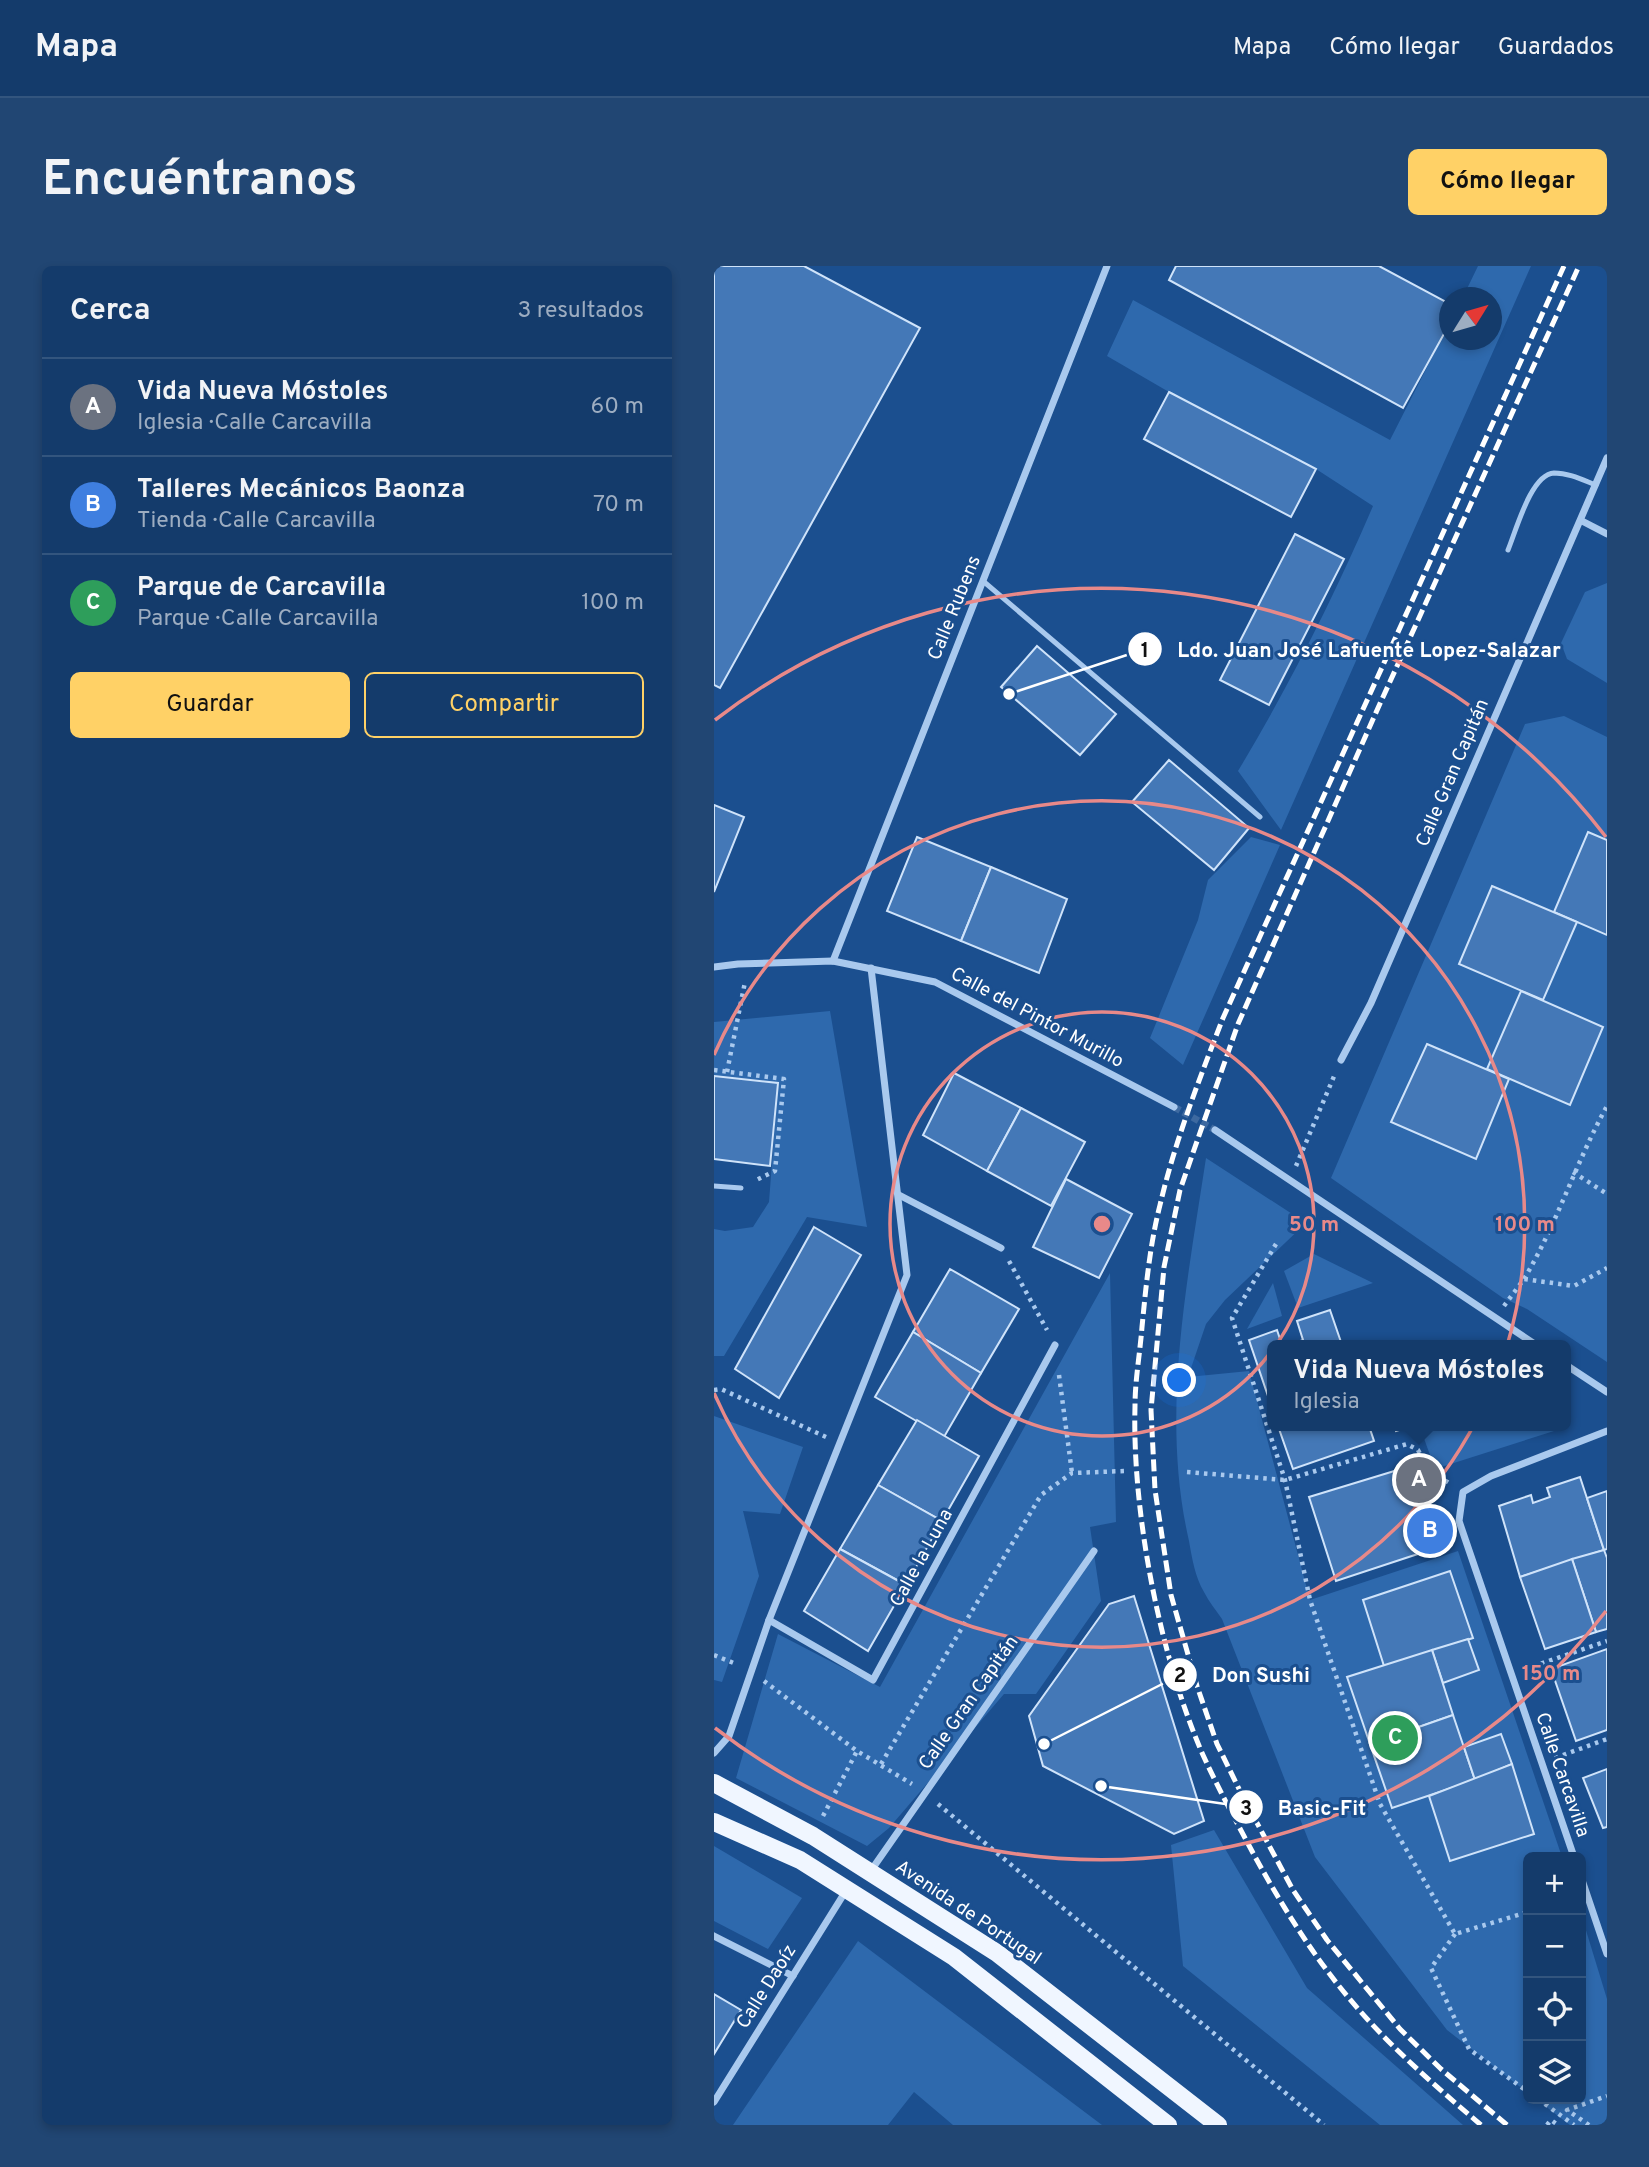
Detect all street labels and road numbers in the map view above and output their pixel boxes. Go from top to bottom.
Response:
street label: Calle Rubens [923,552,987,664]
street label: Calle Gran Capitán [1411,695,1495,851]
street label: Calle del Pintor Murillo [946,962,1128,1074]
street label: Calle la Luna [885,1505,959,1611]
street label: Calle Gran Capitán [914,1631,1024,1775]
street label: Calle Carcavilla [1529,1710,1595,1840]
street label: Avenida de Portugal [890,1855,1046,1971]
street label: Calle Daoíz [732,1940,802,2034]

